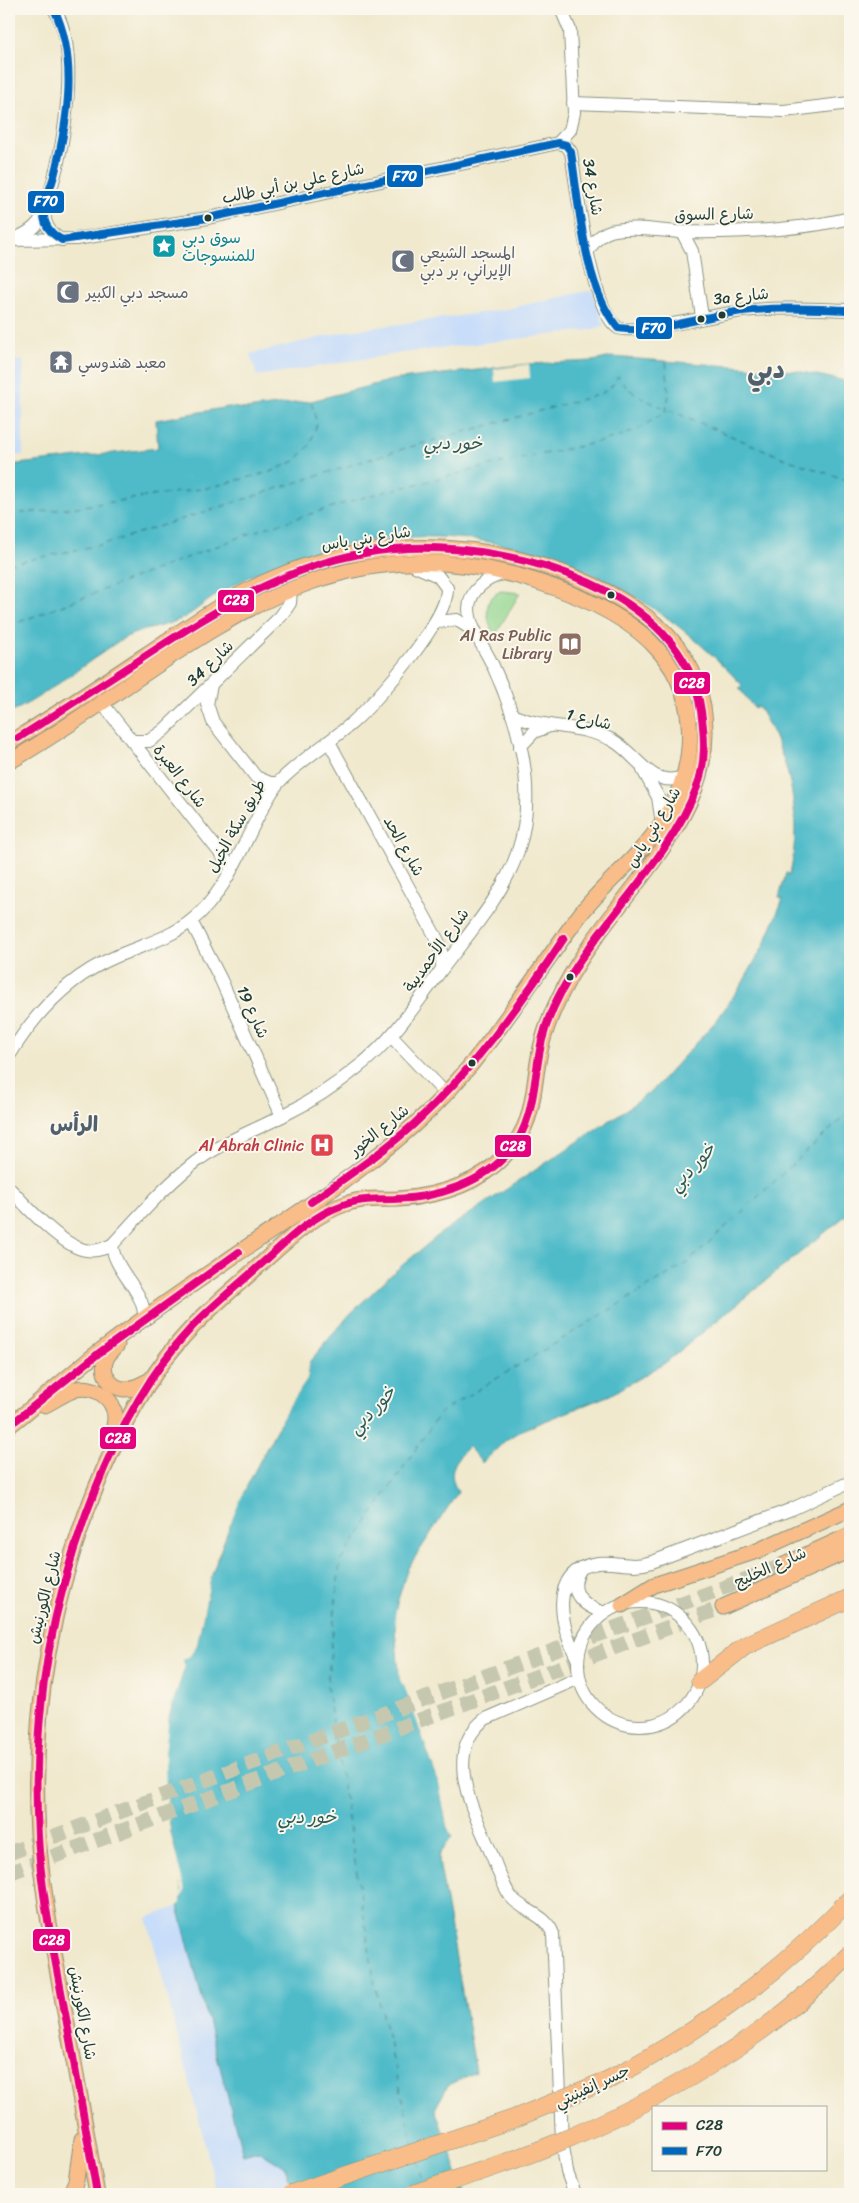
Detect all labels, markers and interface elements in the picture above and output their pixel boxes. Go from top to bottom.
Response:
street label: شارع علي بن أبي طالب [219,154,367,212]
street label: شارع 34 [574,156,612,218]
line badge: F70 [386,164,424,188]
text: F70 [392,164,417,189]
text: F70 [33,189,58,214]
line badge: F70 [27,190,65,214]
street label: شارع السوق [674,199,754,229]
unlabelled marker [203,213,213,223]
place label: سوق دبي للمنسوجات [182,223,255,270]
place icon: سوق دبي للمنسوجات [151,233,177,259]
place label: المسجد الشيعي الإيراني، بر دبي [420,238,515,285]
mosque icon: المسجد الشيعي الإيراني، بر دبي [390,248,416,274]
place label: مسجد دبي الكبير [84,278,189,307]
mosque icon: مسجد دبي الكبير [55,279,81,305]
street label: 3a شارع [712,279,770,313]
unlabelled marker [717,310,727,320]
unlabelled marker [696,314,706,324]
line badge: F70 [635,316,673,340]
text: F70 [641,316,666,341]
district label: دبي [747,346,785,393]
place label: معبد هندوسي [78,348,166,377]
temple icon: معبد هندوسي [48,349,74,375]
water label: خور دبي [423,426,483,460]
street label: شارع بني ياس [319,517,413,559]
text: C28 [222,588,249,613]
line badge: C28 [217,589,255,613]
unlabelled marker [606,590,616,600]
place label: Al Ras Public Library [459,621,553,668]
library icon: Al Ras Public Library [557,631,583,657]
street label: شارع 34 [179,633,241,693]
line badge: C28 [673,671,711,695]
text: C28 [678,671,705,696]
street label: شارع 1 [563,699,615,739]
street label: شارع العبرة [146,738,214,814]
street label: طريق سكة الخيل [198,774,274,878]
street label: شارع بني ياس [617,781,689,873]
street label: شارع الحد [375,810,433,882]
street label: شارع الأحمديية [395,902,477,998]
unlabelled marker [565,972,575,982]
street label: شارع 19 [228,981,278,1043]
unlabelled marker [467,1058,477,1068]
street label: شارع الخور [341,1096,416,1165]
district label: الرأس [50,1105,98,1143]
place label: Al Abrah Clinic [198,1131,304,1160]
hospital icon: Al Abrah Clinic [309,1132,335,1158]
line badge: C28 [494,1134,532,1158]
text: C28 [499,1134,526,1159]
water label: خور دبي [660,1134,724,1199]
water label: خور دبي [340,1377,404,1442]
line badge: C28 [99,1426,137,1450]
text: C28 [104,1426,131,1451]
street label: شارع الخليج [729,1538,811,1596]
street label: شارع الكورنيش [18,1547,70,1647]
water label: خور دبي [278,1801,337,1833]
line badge: C28 [32,1928,71,1952]
text: C28 [38,1928,65,1953]
street label: شارع الكورنيش [60,1964,106,2062]
street label: جسر إنفينيتي [549,2056,635,2116]
legend [652,2106,826,2170]
text: C28 [696,2112,723,2138]
text: F70 [696,2138,722,2164]

